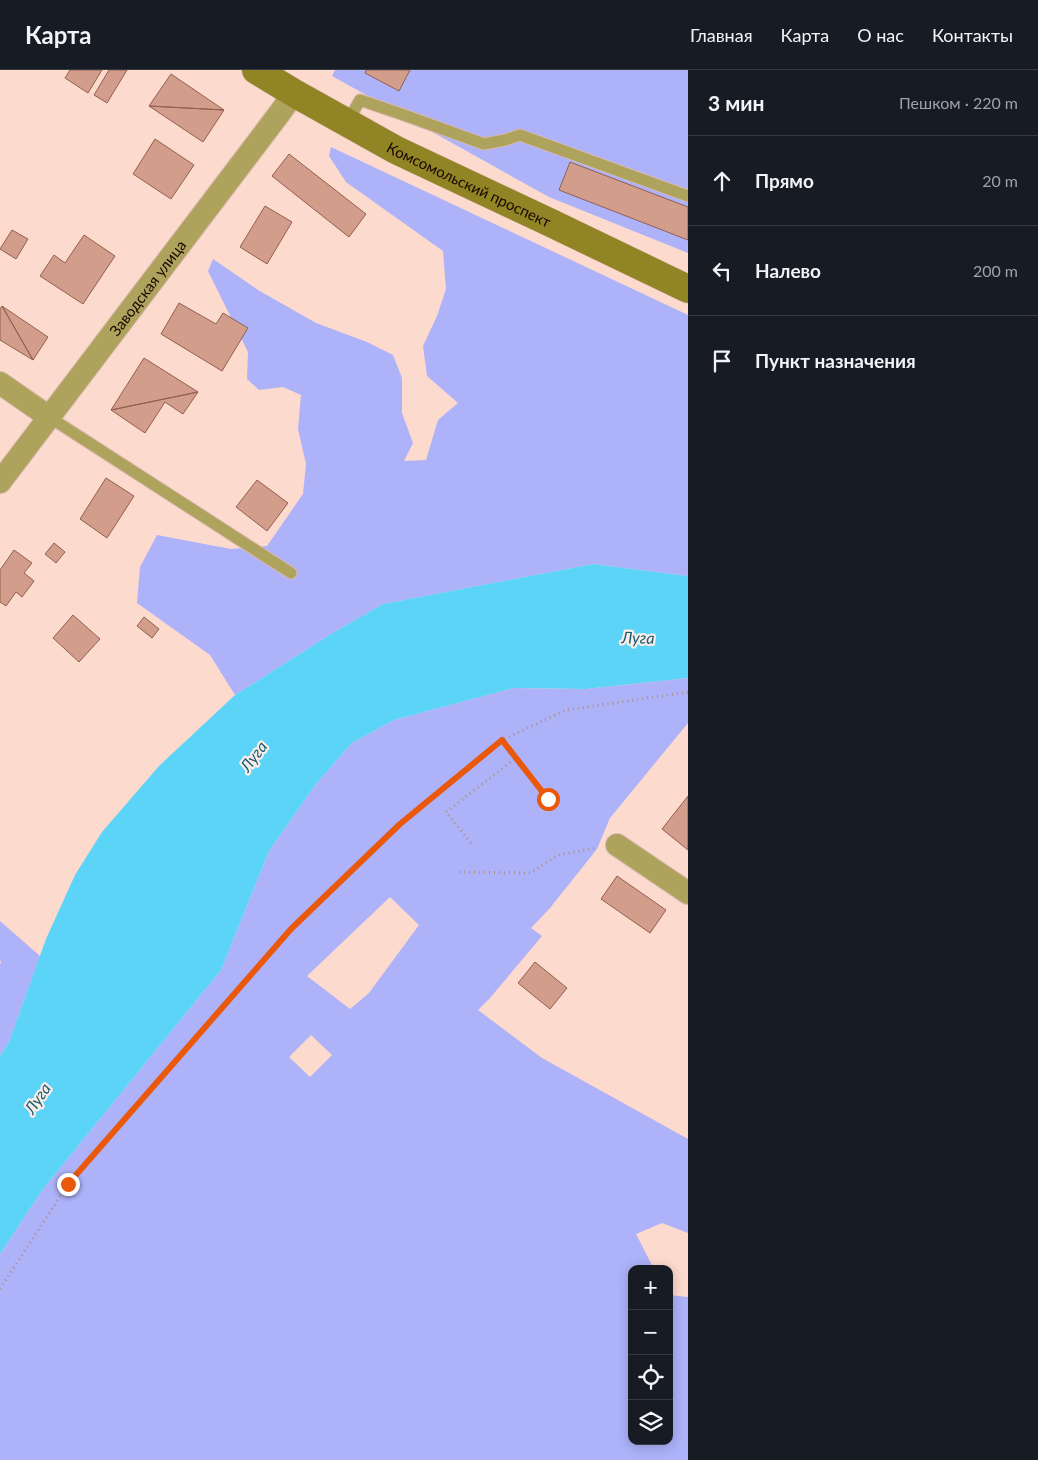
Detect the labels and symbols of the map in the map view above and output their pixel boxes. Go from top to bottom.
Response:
street label: Комсомольский проспект [384,138,554,231]
street label: Заводская улица [105,236,189,339]
water label: Луга [620,627,655,647]
water label: Луга [235,737,270,776]
route start [537,788,560,811]
water label: Луга [19,1079,54,1118]
route end [57,1173,80,1196]

